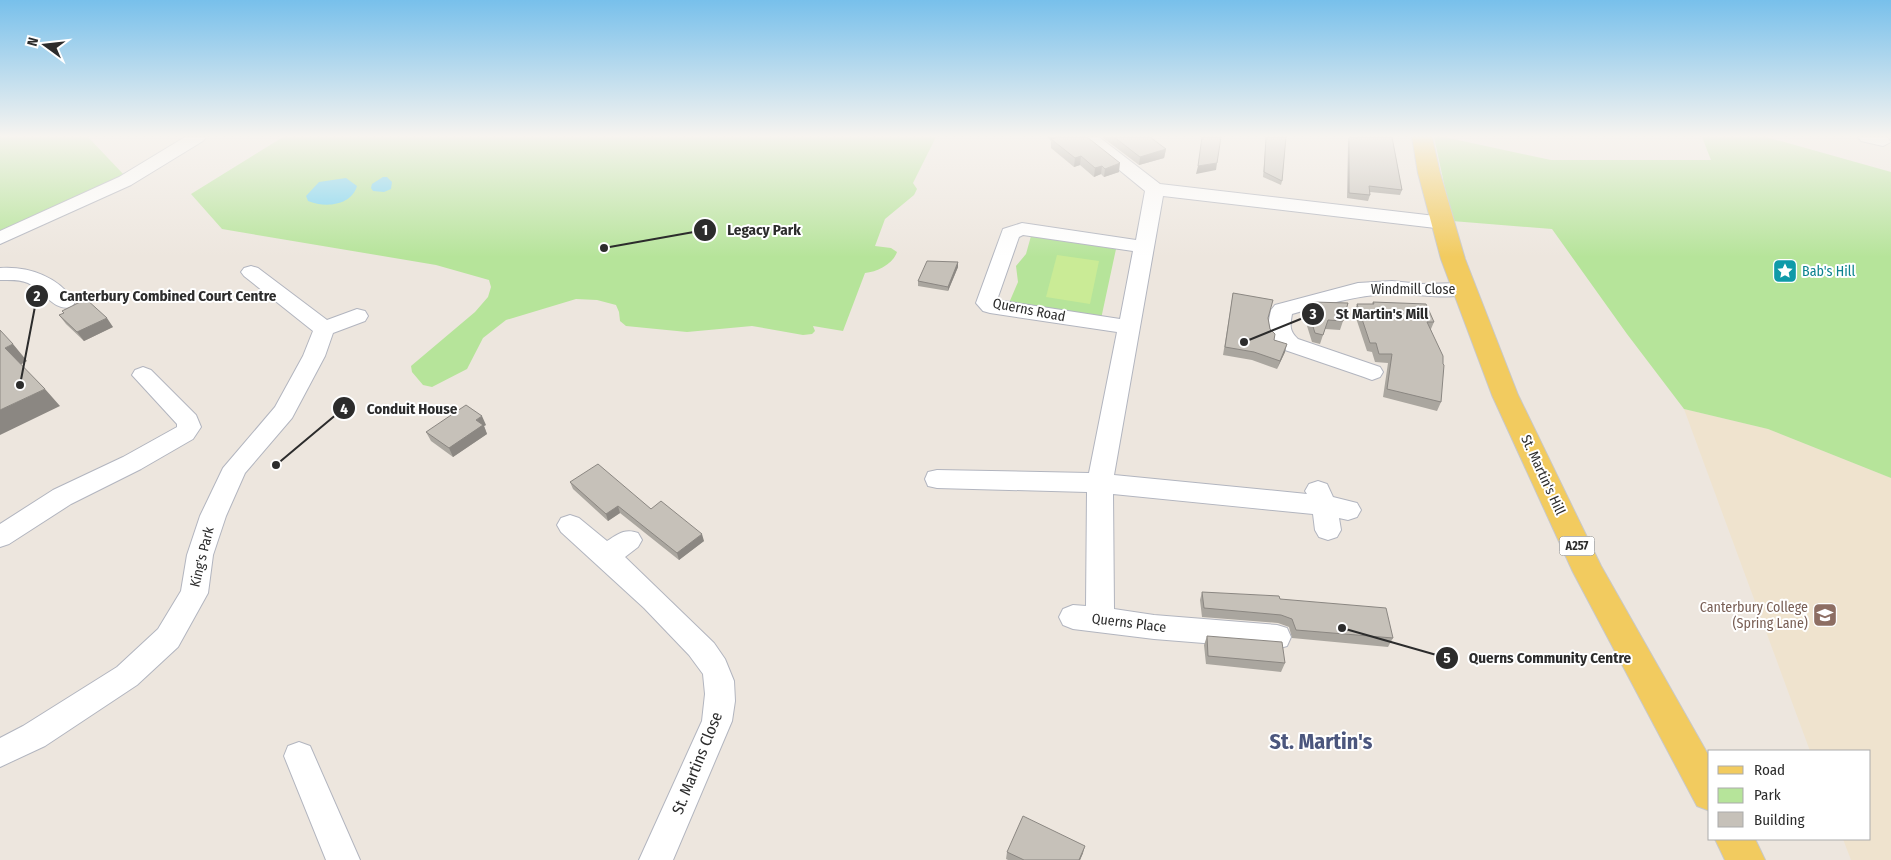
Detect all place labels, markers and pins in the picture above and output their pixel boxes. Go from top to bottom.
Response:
callout: Legacy Park [693,215,811,245]
place icon: Bab's Hill [1772,258,1798,284]
place label: Bab's Hill [1802,263,1855,280]
callout: Canterbury Combined Court Centre [24,281,286,311]
callout: St Martin's Mill [1301,299,1438,329]
callout: Conduit House [332,393,467,423]
place label: Canterbury College (Spring Lane) [1700,599,1808,632]
school or university icon: Canterbury College (Spring Lane) [1812,602,1838,628]
callout: Querns Community Centre [1434,643,1642,673]

